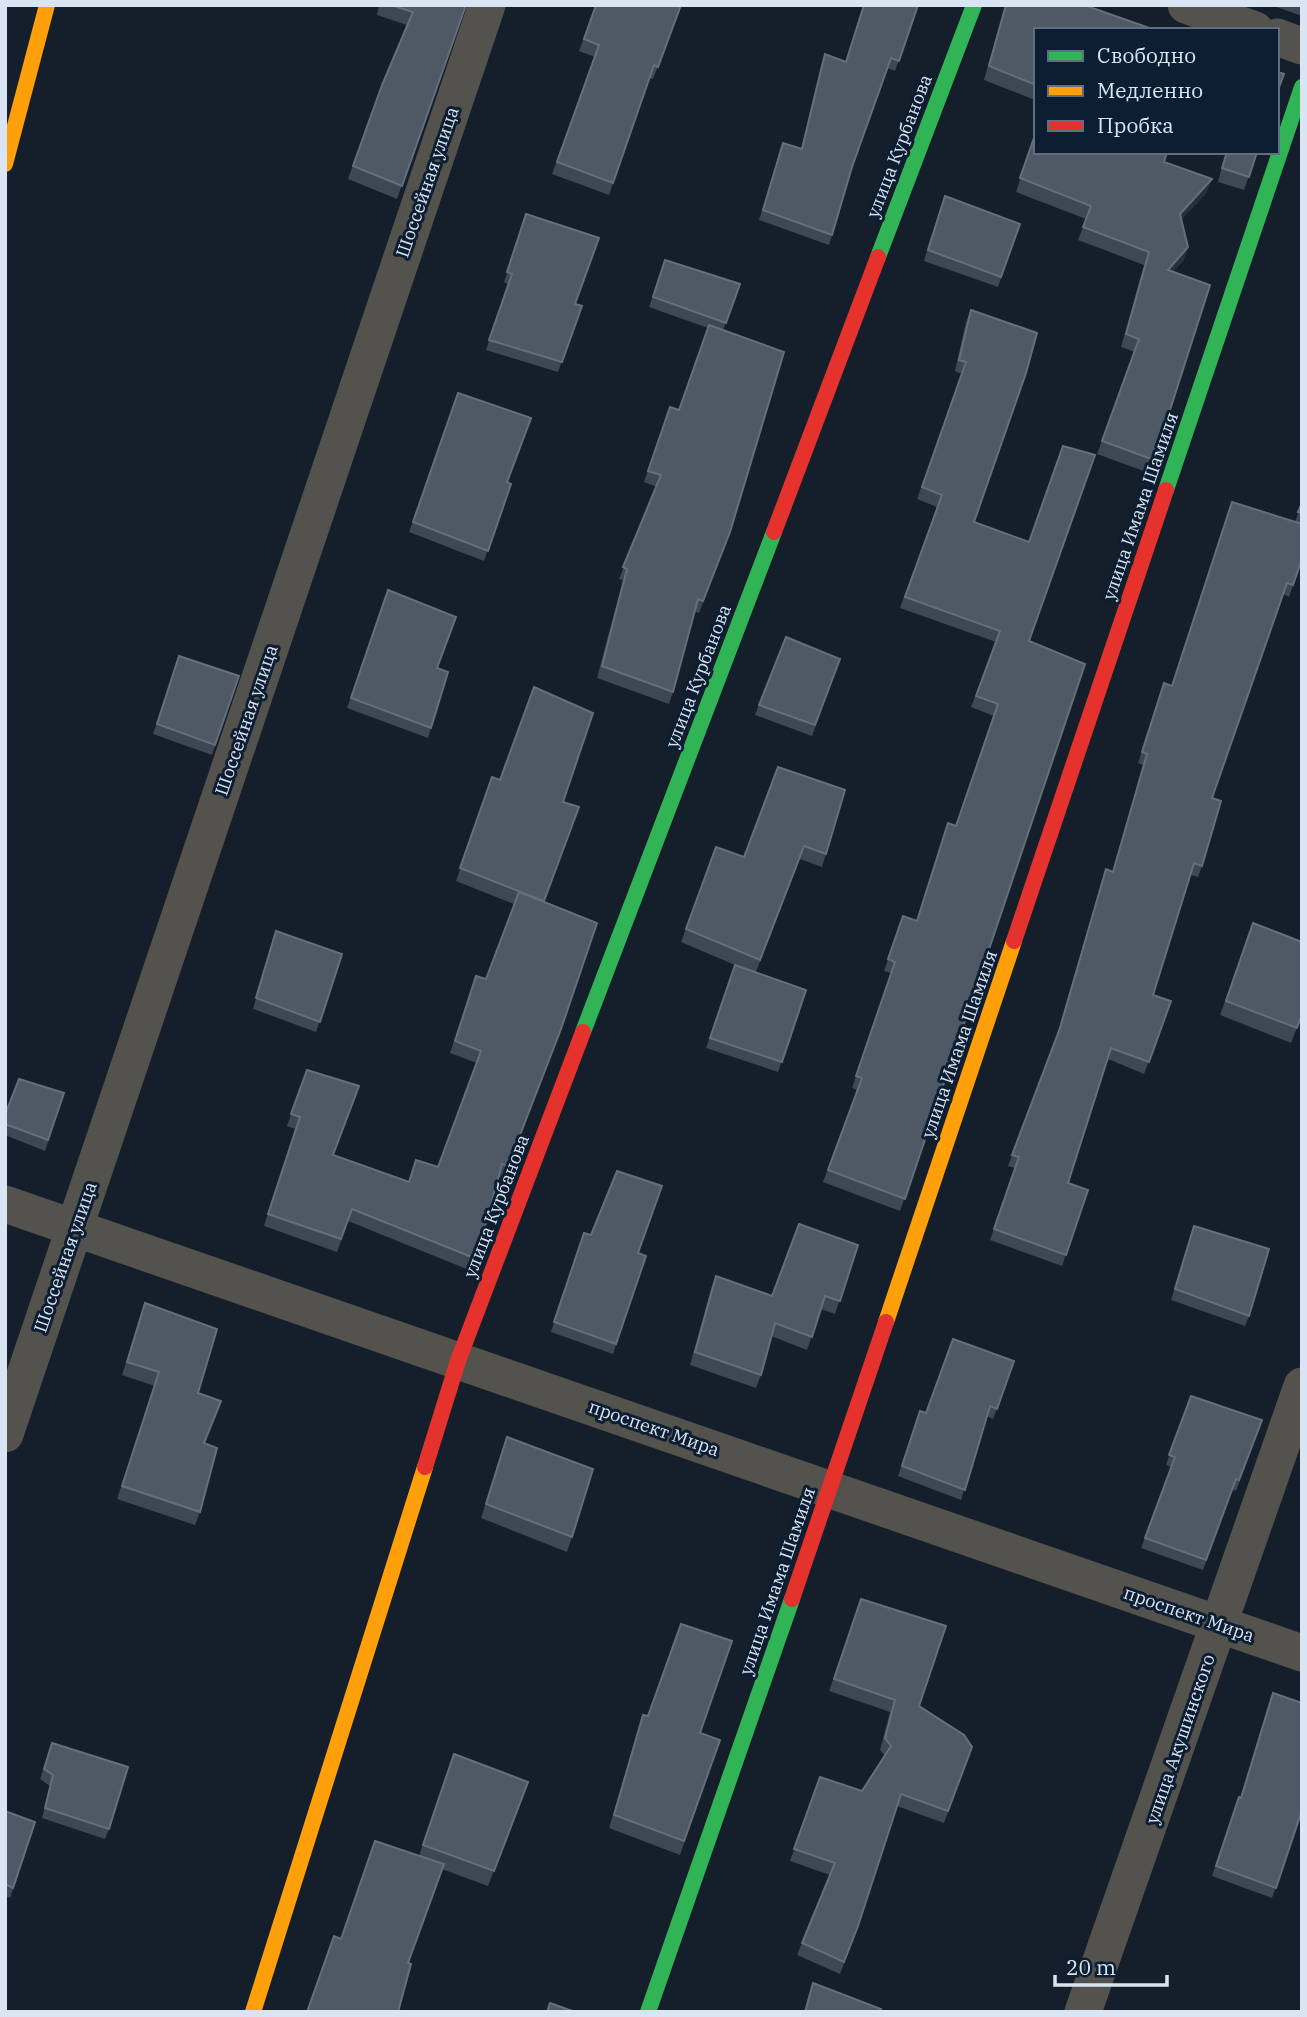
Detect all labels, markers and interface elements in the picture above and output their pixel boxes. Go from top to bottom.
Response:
legend [1034,28,1279,154]
text: Свободно [1097,41,1196,69]
street label: улица Курбанова [861,71,937,221]
text: Медленно [1097,76,1203,104]
street label: Шоссейная улица [390,103,464,260]
text: Пробка [1097,111,1174,139]
street label: улица Имама Шамиля [1097,409,1183,603]
street label: улица Курбанова [660,601,736,751]
street label: Шоссейная улица [209,641,283,798]
street label: улица Имама Шамиля [916,947,1002,1141]
street label: улица Курбанова [458,1131,534,1281]
street label: Шоссейная улица [28,1178,102,1335]
street label: проспект Мира [585,1395,723,1461]
street label: улица Имама Шамиля [734,1484,820,1678]
street label: проспект Мира [1120,1581,1258,1647]
street label: улица Акушинского [1140,1651,1220,1827]
scale bar [1055,1944,1167,1988]
text: 20 m [1066,1953,1116,1981]

